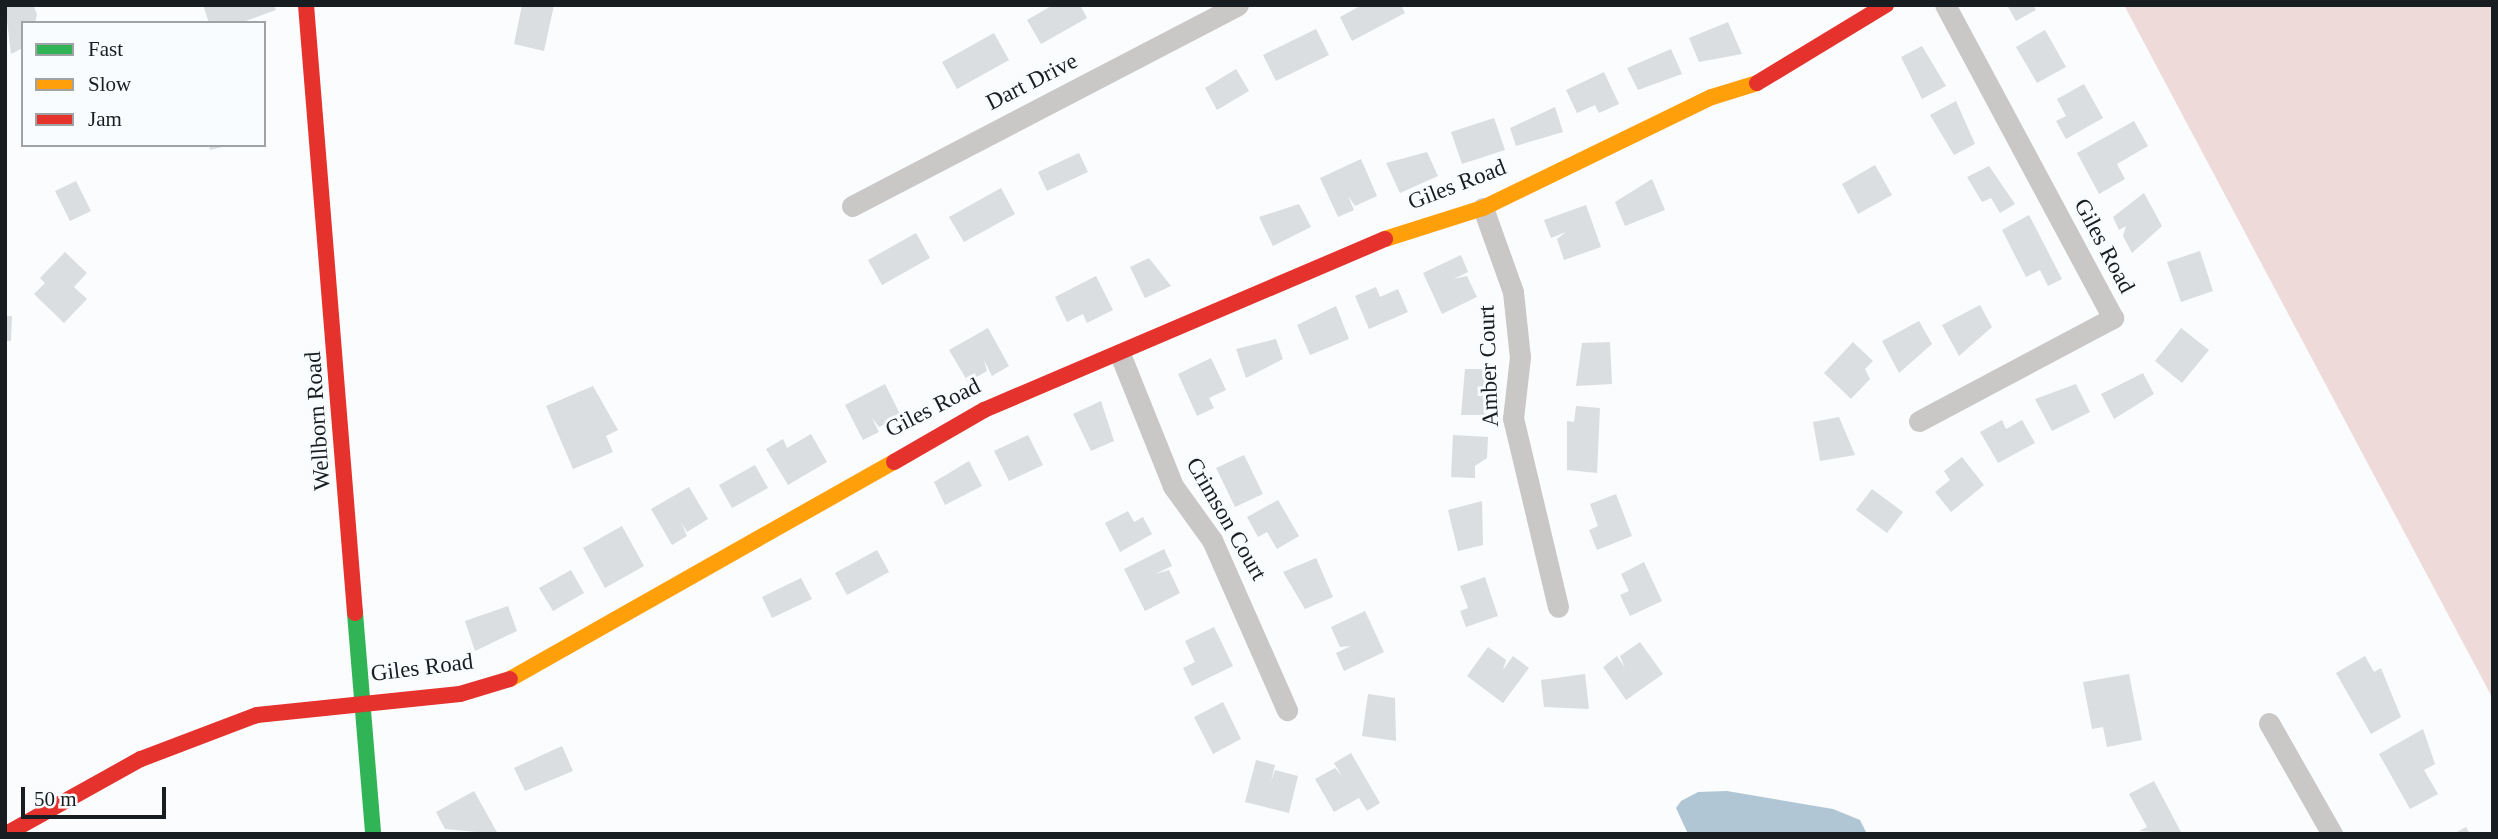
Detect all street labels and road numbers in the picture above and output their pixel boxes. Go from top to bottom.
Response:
street label: Dart Drive [982,47,1082,117]
street label: Giles Road [1404,154,1510,216]
street label: Giles Road [2068,194,2140,298]
street label: Amber Court [1473,305,1505,427]
street label: Wellborn Road [299,351,337,491]
street label: Giles Road [881,372,985,444]
street label: Crimson Court [1180,453,1272,585]
street label: Giles Road [369,648,475,688]

